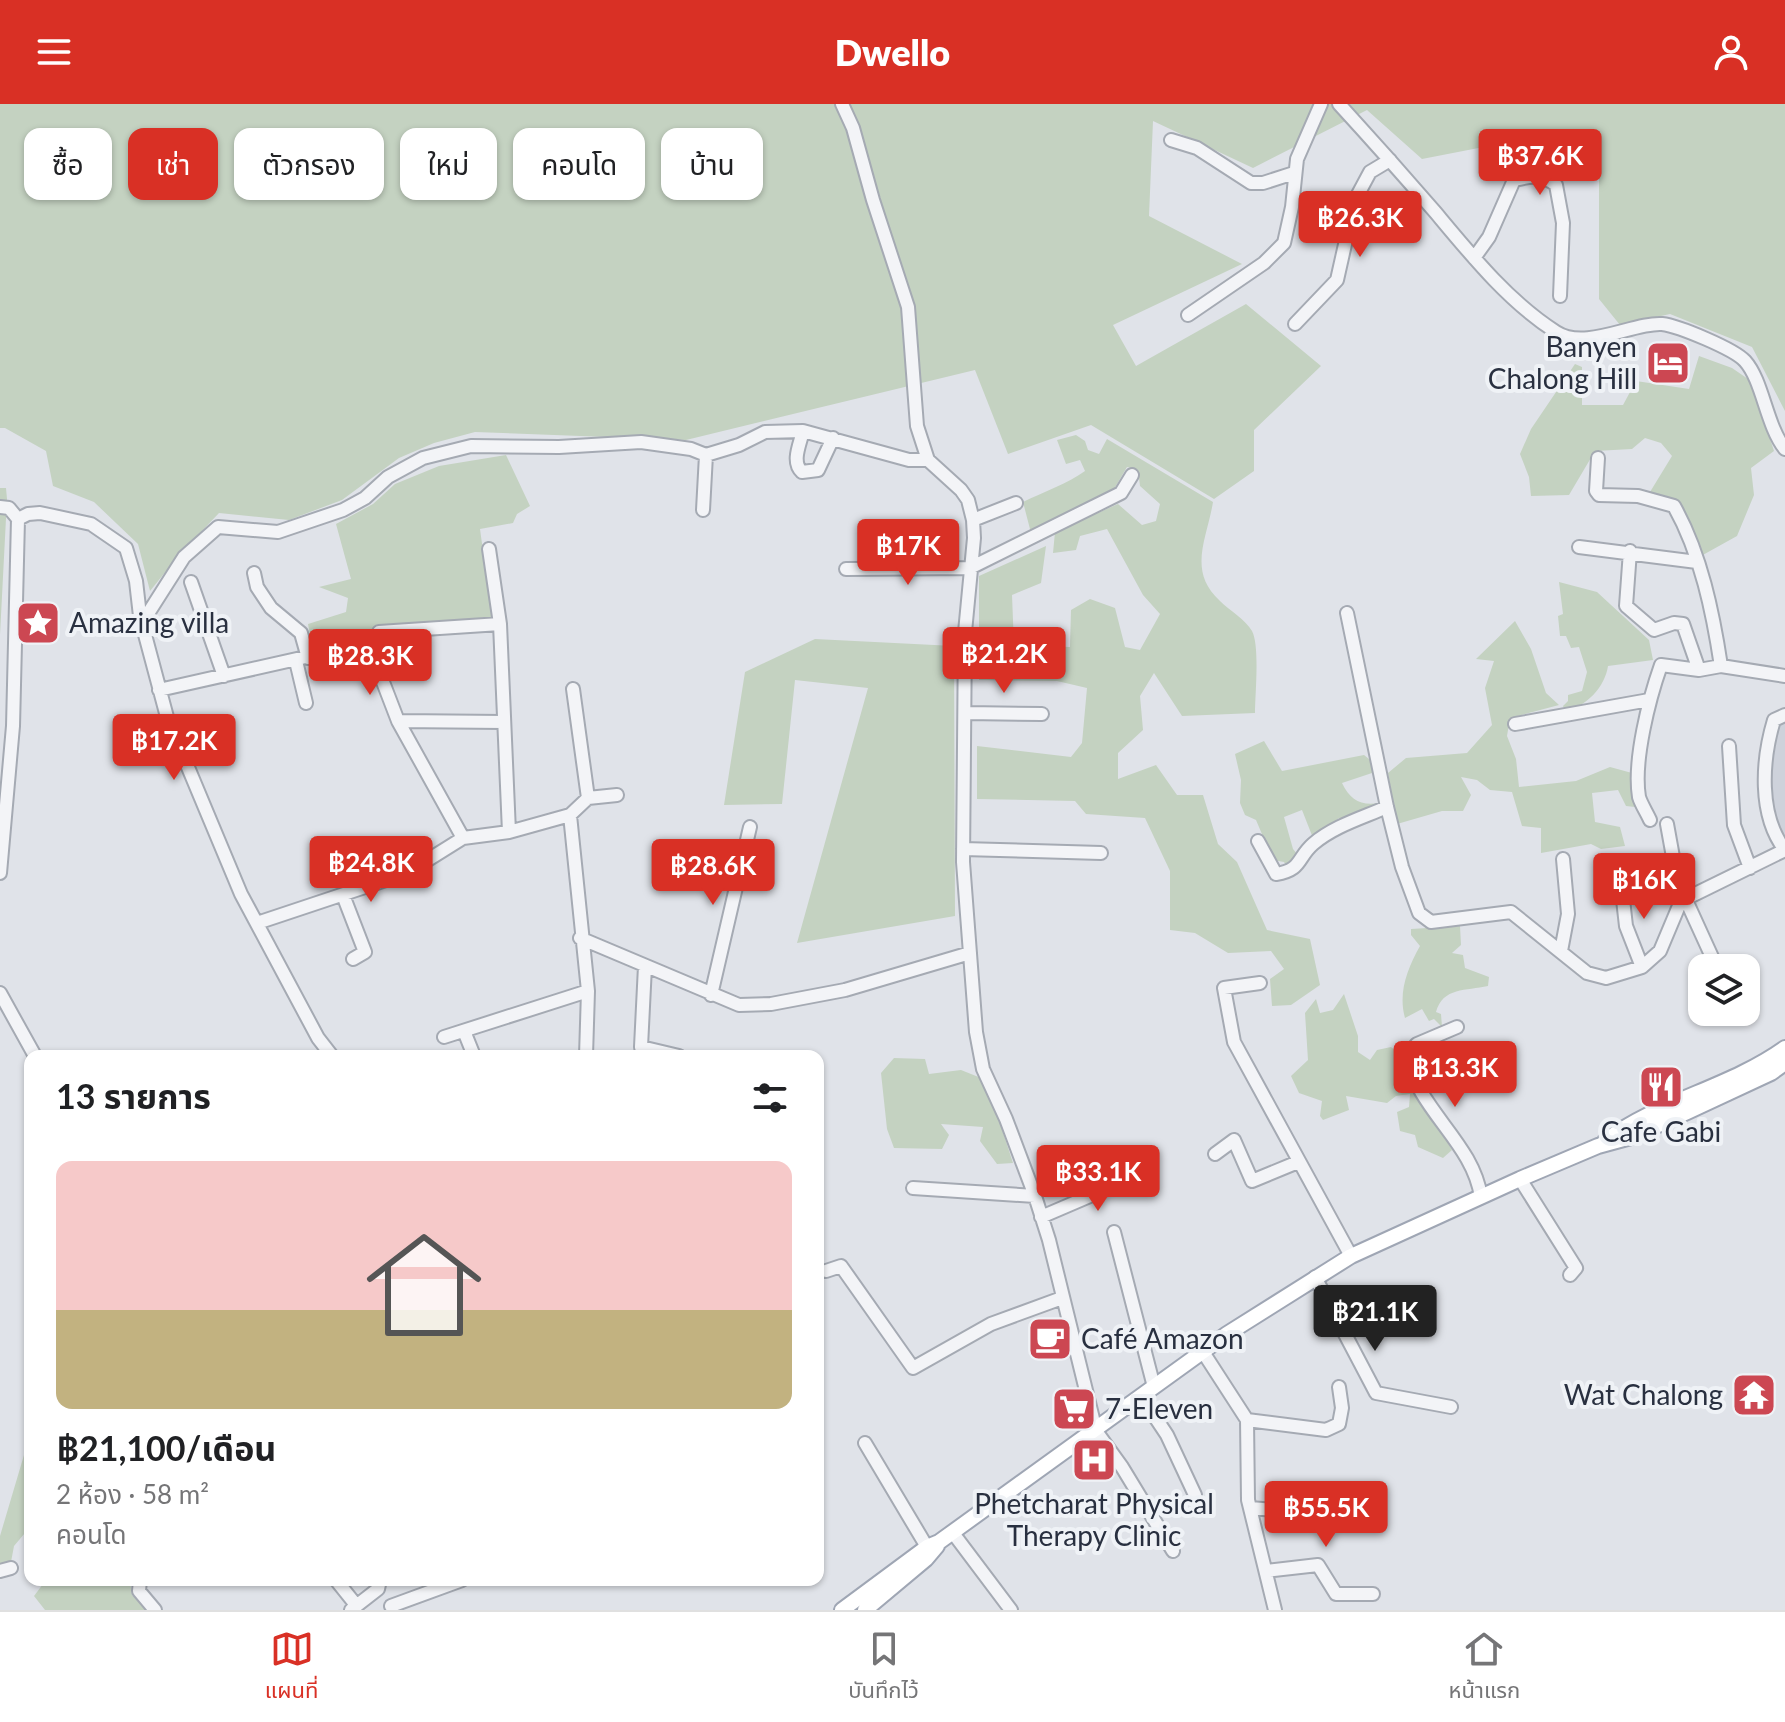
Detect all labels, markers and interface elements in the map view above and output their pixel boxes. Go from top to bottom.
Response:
icon: menu [32,30,76,74]
text: Dwello [835,30,950,74]
icon: person [1709,30,1753,74]
chip: ซื้อ [24,128,112,200]
chip: เช่า [128,128,218,200]
chip: ตัวกรอง [234,128,384,200]
chip: ใหม่ [400,128,497,200]
chip: คอนโด [513,128,645,200]
chip: บ้าน [661,128,763,200]
pin: ฿37.6K [1475,129,1605,197]
text: ฿37.6K [1497,139,1583,171]
pin: ฿26.3K [1295,191,1425,259]
text: ฿26.3K [1317,201,1403,233]
place label: Banyen Chalong Hill [1488,329,1637,395]
hotel icon: Banyen Chalong Hill [1644,339,1692,387]
pin: ฿17K [861,519,955,587]
text: ฿17K [875,529,941,561]
place icon: Amazing villa [14,599,62,647]
place label: Amazing villa [69,605,229,639]
pin: ฿21.2K [939,627,1069,695]
pin: ฿28.3K [305,629,435,697]
text: ฿21.2K [961,637,1047,669]
text: ฿28.3K [327,639,413,671]
pin: ฿17.2K [109,714,239,782]
text: ฿17.2K [131,724,217,756]
pin: ฿24.8K [306,836,436,904]
pin: ฿28.6K [648,839,778,907]
text: ฿24.8K [328,846,414,878]
text: ฿28.6K [670,849,756,881]
pin: ฿16K [1597,853,1691,921]
text: ฿16K [1611,863,1677,895]
map controls [1688,954,1760,1026]
button: layers [1688,954,1760,1026]
pin: ฿13.3K [1390,1041,1520,1109]
text: ฿13.3K [1412,1051,1498,1083]
restaurant icon: Cafe Gabi [1637,1063,1685,1111]
text: 13 รายการ [56,1075,211,1116]
icon: filters [748,1076,792,1120]
place label: Cafe Gabi [1601,1114,1721,1148]
pin: ฿33.1K [1033,1145,1163,1213]
text: ฿33.1K [1055,1155,1141,1187]
icon: home [352,1213,496,1357]
pin: ฿21.1K [1310,1285,1440,1353]
text: ฿21.1K [1332,1295,1418,1327]
cafe icon: Café Amazon [1026,1315,1074,1363]
place label: Café Amazon [1081,1321,1244,1355]
temple icon: Wat Chalong [1730,1371,1778,1419]
place label: Wat Chalong [1564,1377,1723,1411]
supermarket icon: 7-Eleven [1050,1385,1098,1433]
place label: 7-Eleven [1105,1391,1213,1425]
text: ฿21,100/เดือน [56,1427,276,1468]
hospital icon: Phetcharat Physical Therapy Clinic [1070,1436,1118,1484]
text: 2 ห้อง · 58 m² [56,1478,209,1510]
pin: ฿55.5K [1261,1481,1391,1549]
place label: Phetcharat Physical Therapy Clinic [974,1486,1214,1552]
text: ฿55.5K [1283,1491,1369,1523]
text: คอนโด [56,1518,127,1550]
tab: แผนที่ [265,1627,318,1708]
tab: บันทึกไว้ [848,1627,919,1708]
tab: หน้าแรก [1449,1627,1520,1708]

